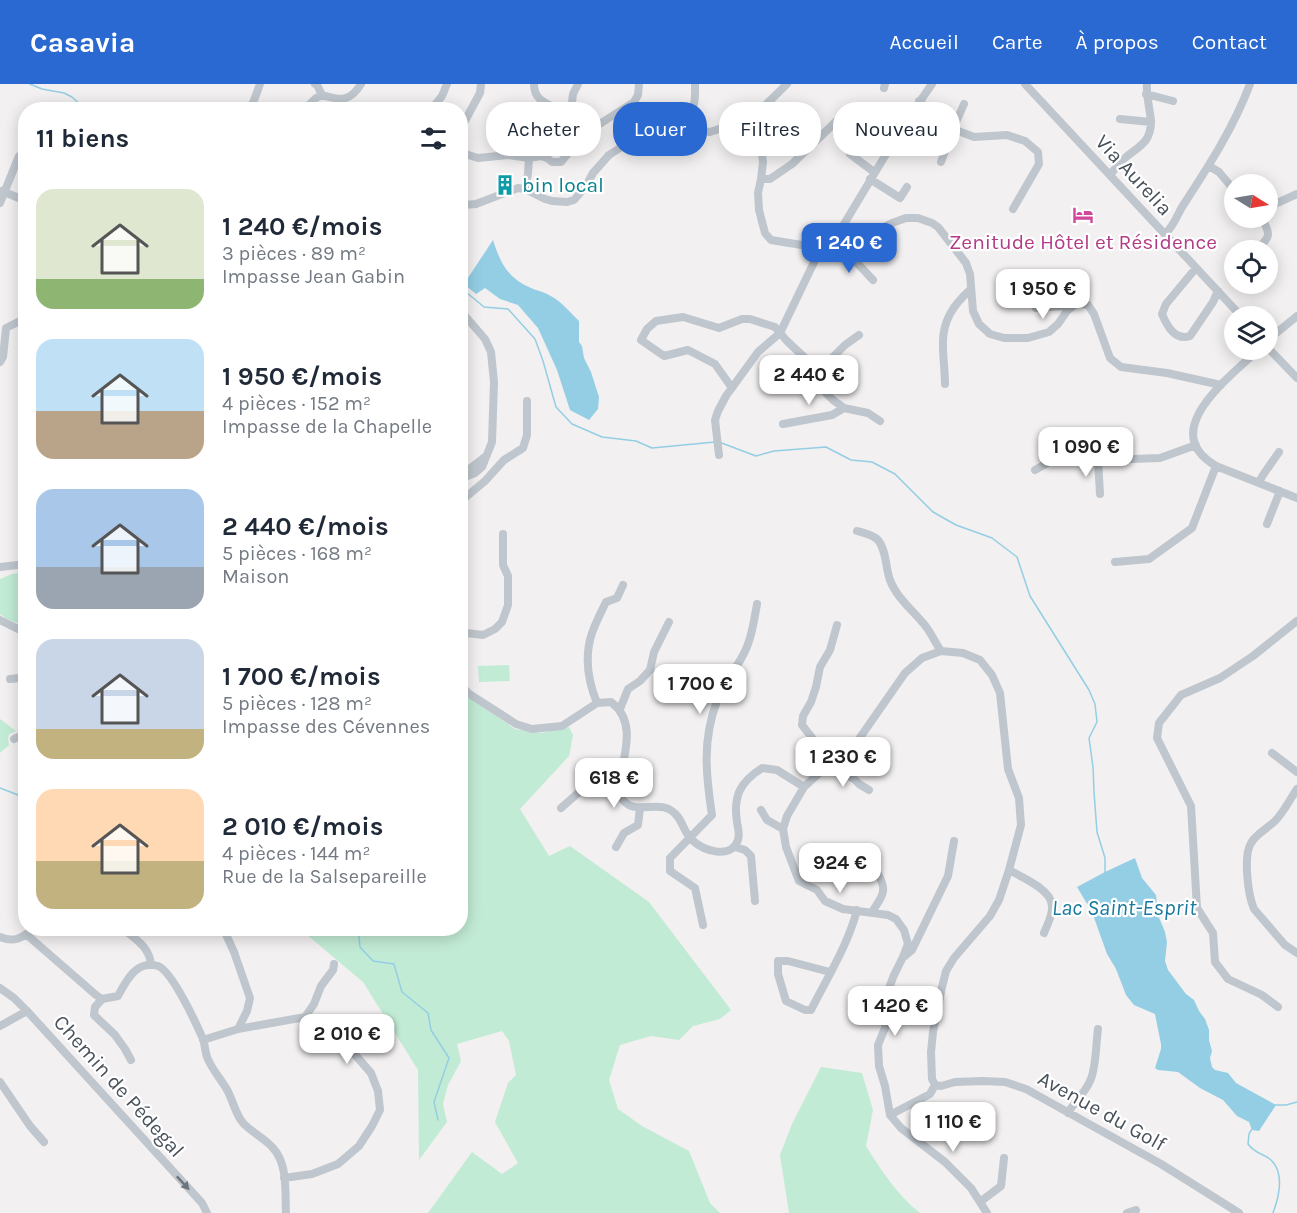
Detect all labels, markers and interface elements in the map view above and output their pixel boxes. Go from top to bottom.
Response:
text: Casavia [30,26,135,59]
text: Accueil [890,30,959,54]
text: Carte [992,30,1043,54]
text: À propos [1076,30,1159,54]
text: Contact [1192,30,1267,54]
chip: Acheter [486,102,601,156]
chip: Louer [613,102,707,156]
chip: Filtres [719,102,821,156]
chip: Nouveau [833,102,960,156]
icon: filters [417,122,450,155]
text: 11 biens [36,123,129,154]
street label: Via Aurelia [1091,130,1177,220]
building icon: bin local [493,173,517,197]
place label: bin local [522,173,604,197]
north arrow [1224,174,1278,228]
map controls [1224,174,1278,360]
hotel icon: Zenitude Hôtel et Résidence [1071,203,1095,227]
text: 1 240 €/mois [222,211,382,242]
icon: home [84,213,156,285]
pin: 1 240 € [794,223,904,274]
place label: Zenitude Hôtel et Résidence [949,230,1217,254]
text: 1 240 € [816,231,882,254]
button: locate [1224,240,1278,294]
text: 3 pièces · 89 m² [222,242,366,265]
text: Impasse Jean Gabin [222,265,405,288]
pin: 1 950 € [988,269,1098,320]
text: 1 950 € [1010,277,1076,300]
button: layers [1224,306,1278,360]
pin: 2 440 € [754,355,864,406]
text: 1 950 €/mois [222,361,382,392]
icon: home [84,363,156,435]
text: 2 440 € [773,363,845,386]
text: 4 pièces · 152 m² [222,392,371,415]
text: Impasse de la Chapelle [222,415,432,438]
pin: 1 090 € [1031,427,1141,478]
text: 1 090 € [1052,435,1120,458]
text: 2 440 €/mois [222,511,389,542]
icon: home [84,513,156,585]
text: 5 pièces · 168 m² [222,542,372,565]
text: Maison [222,565,289,588]
text: 1 700 €/mois [222,661,381,692]
icon: home [84,663,156,735]
pin: 1 700 € [645,664,755,715]
text: 1 700 € [667,672,733,695]
text: 5 pièces · 128 m² [222,692,372,715]
text: Impasse des Cévennes [222,715,430,738]
pin: 1 230 € [788,737,898,788]
text: 1 230 € [809,745,877,768]
pin: 618 € [572,758,656,809]
text: 618 € [589,766,639,789]
text: 2 010 €/mois [222,811,383,842]
icon: home [84,813,156,885]
text: 4 pièces · 144 m² [222,842,370,865]
pin: 924 € [798,843,882,894]
text: 924 € [813,851,867,874]
text: Rue de la Salsepareille [222,865,427,888]
water label: Lac Saint-Esprit [1052,895,1197,921]
pin: 1 420 € [840,986,950,1037]
text: 1 420 € [862,994,928,1017]
street label: Chemin de Pédegal [49,1010,189,1162]
pin: 2 010 € [292,1014,402,1065]
text: 2 010 € [313,1022,381,1045]
street label: Avenue du Golf [1034,1066,1171,1156]
pin: 1 110 € [898,1102,1008,1153]
text: 1 110 € [925,1110,981,1133]
one-way arrow [176,1175,189,1190]

